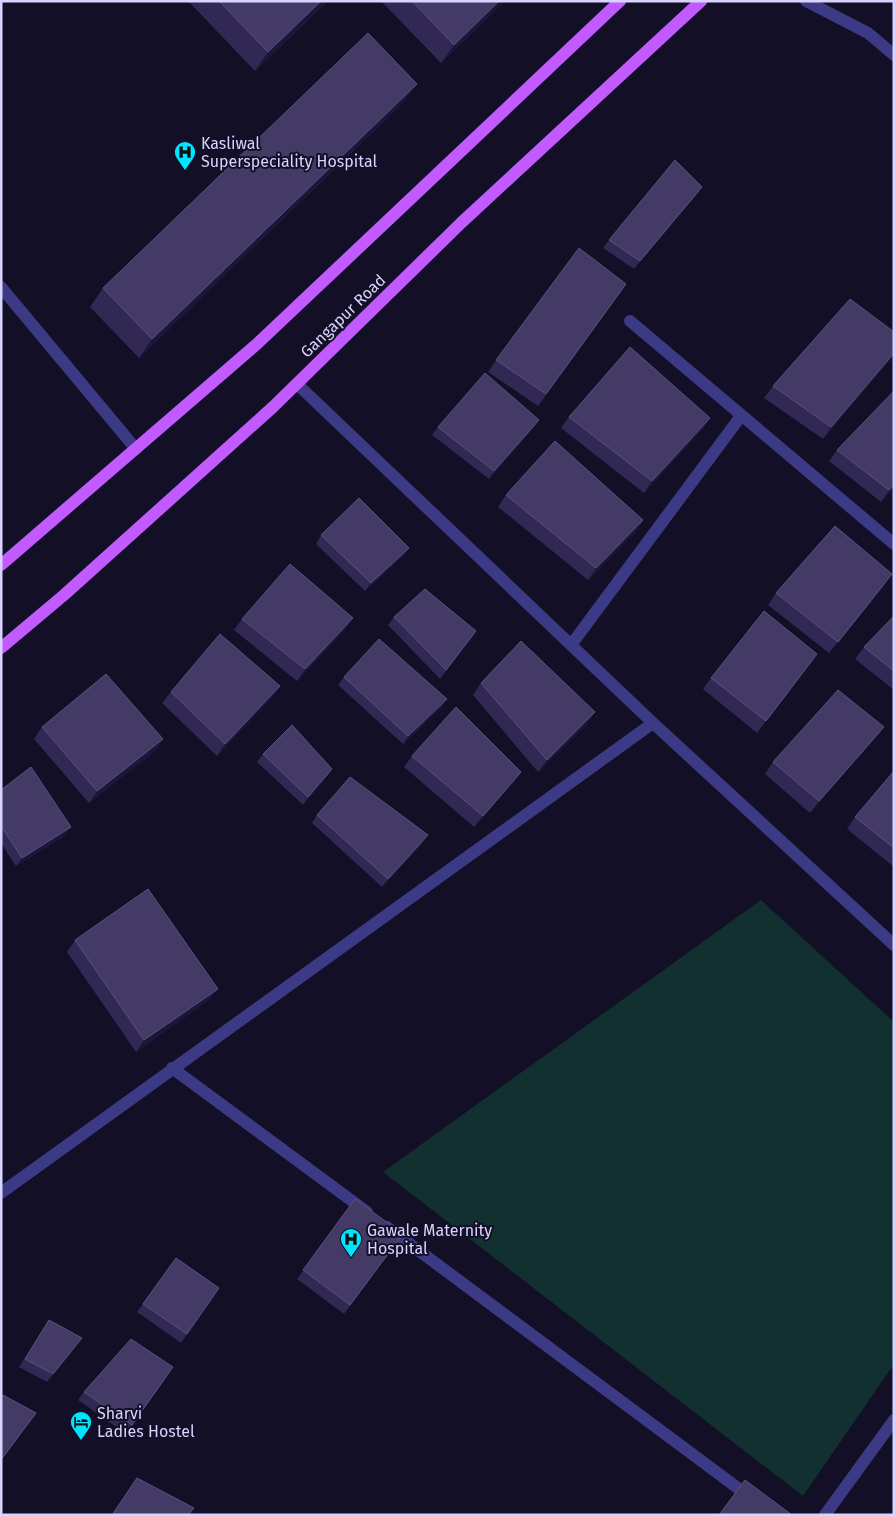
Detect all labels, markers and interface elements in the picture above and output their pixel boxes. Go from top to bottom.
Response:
place label: Kasliwal Superspeciality Hospital [201,134,378,171]
hospital icon: Kasliwal Superspeciality Hospital [173,140,197,171]
street label: Gangapur Road [296,271,390,361]
place label: Gawale Maternity Hospital [367,1221,492,1258]
hospital icon: Gawale Maternity Hospital [339,1227,363,1258]
place label: Sharvi Ladies Hostel [97,1404,195,1441]
hotel icon: Sharvi Ladies Hostel [69,1410,93,1441]

